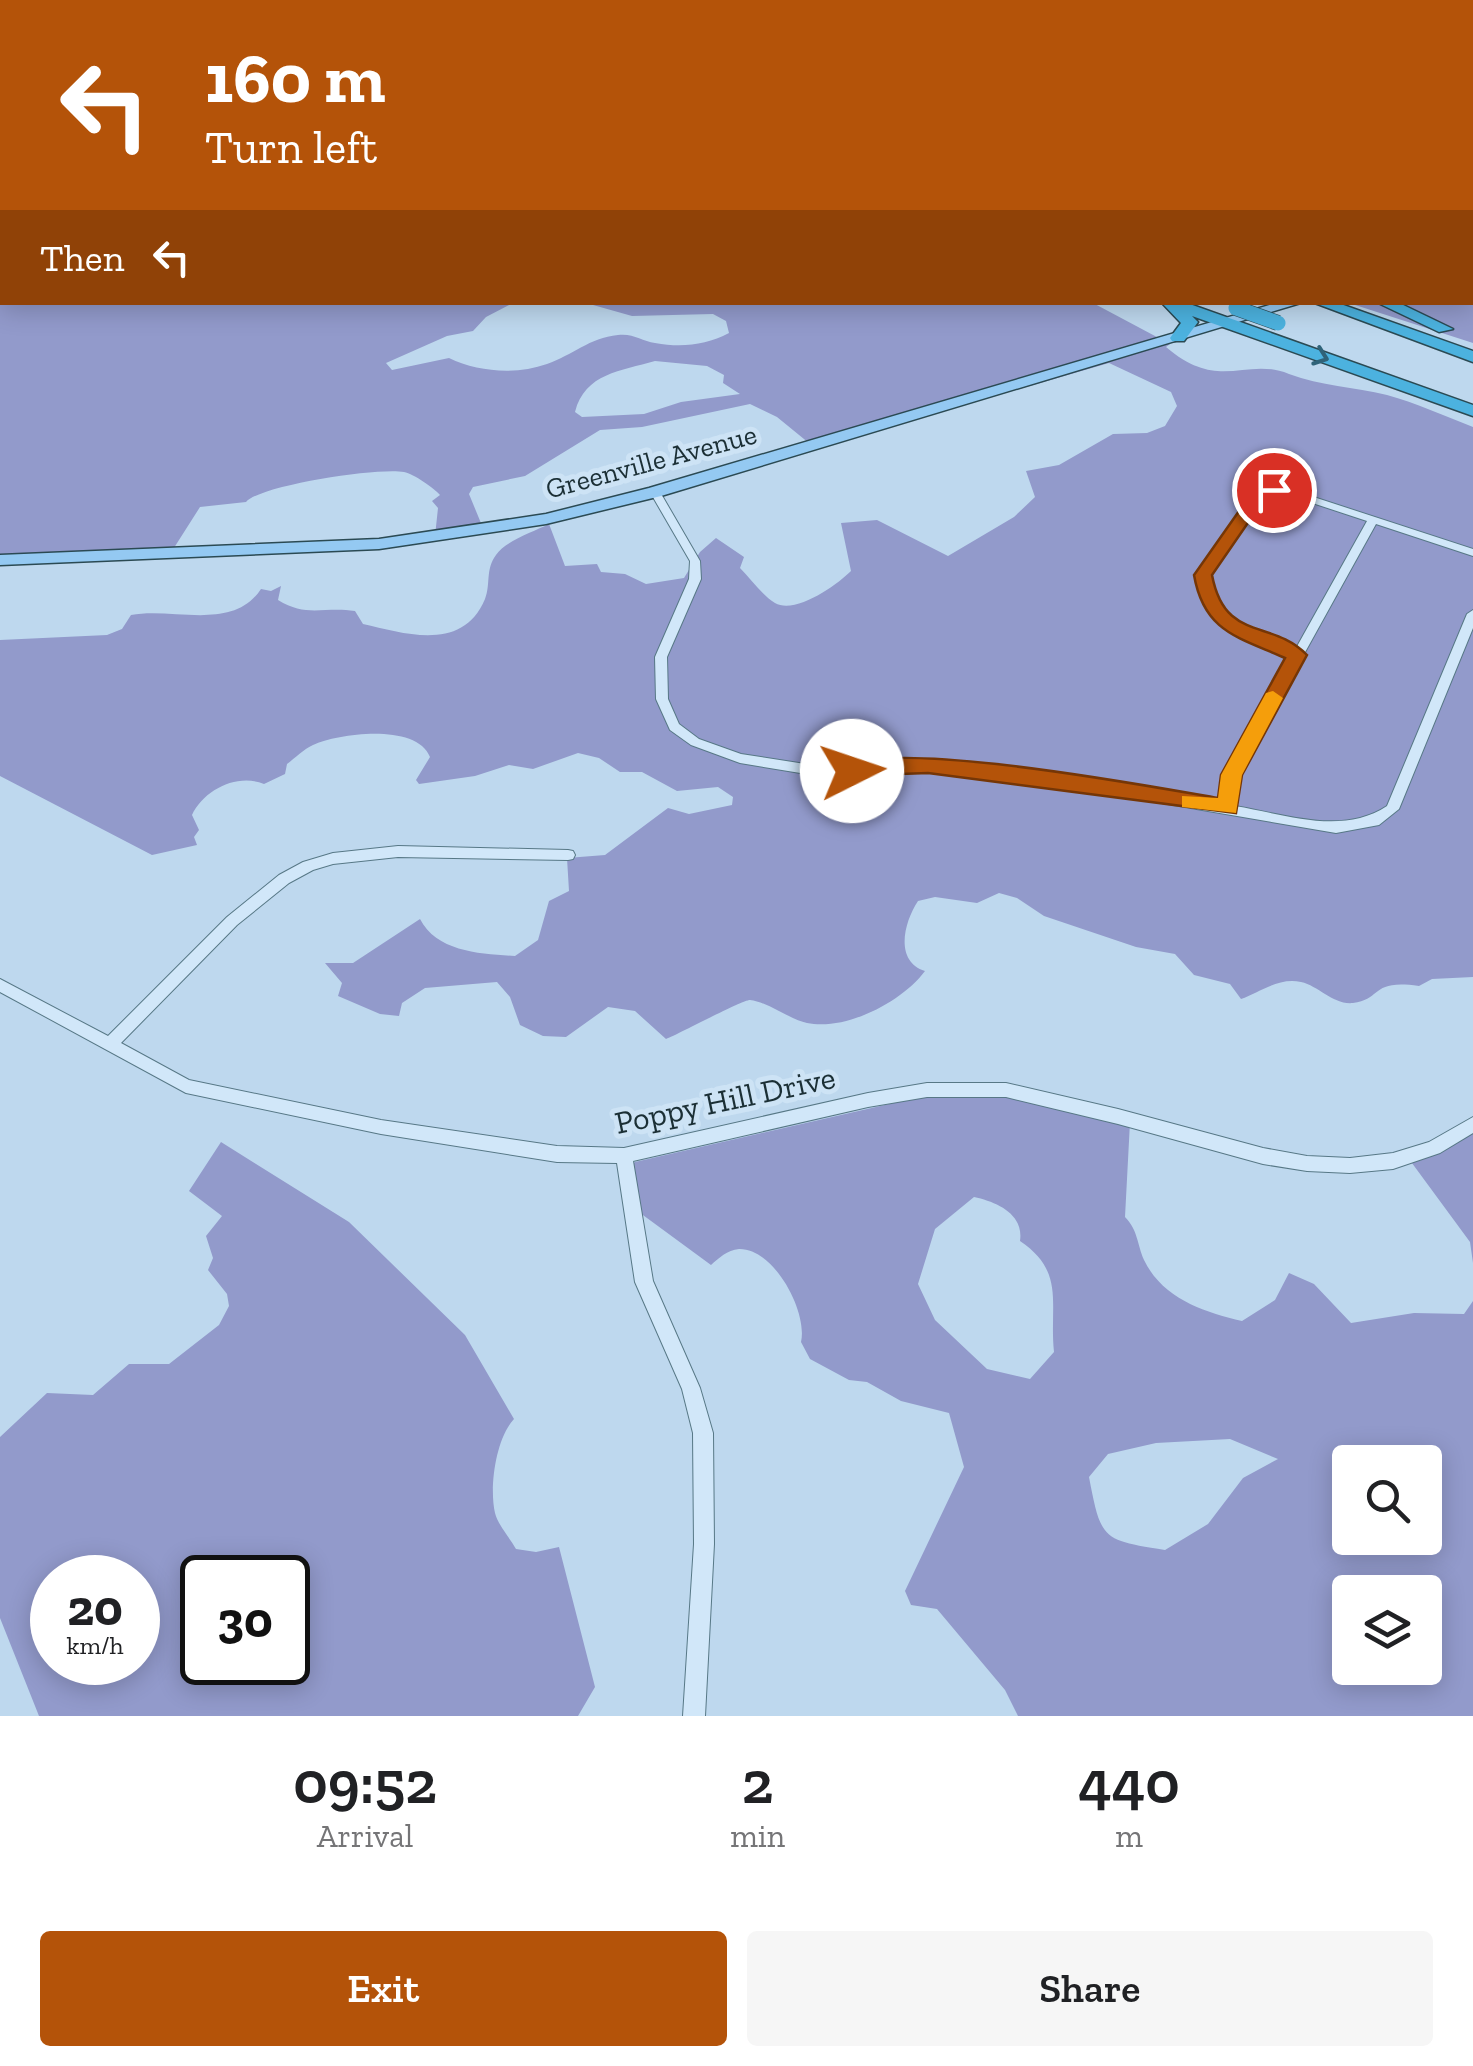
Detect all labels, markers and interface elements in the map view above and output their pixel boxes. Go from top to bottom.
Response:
text: 160 m [205,36,386,120]
icon: left [40,40,170,170]
text: Turn left [205,121,377,175]
icon: left [144,230,199,285]
text: Then [40,235,124,281]
one-way arrow [1311,345,1328,366]
street label: Greenville Avenue [542,417,760,506]
pin [1232,448,1317,533]
icon: arrive [1247,463,1302,518]
position arrow [800,719,904,823]
street label: Poppy Hill Drive [611,1058,839,1142]
map controls [1332,1445,1442,1685]
button: search [1332,1445,1442,1555]
speed limit sign: 30 [180,1555,310,1685]
button: layers [1332,1575,1442,1685]
text: 20 [67,1578,123,1638]
text: km/h [66,1630,124,1660]
text: 09:52 [293,1746,437,1818]
text: 2 [742,1746,773,1818]
text: 440 [1078,1746,1180,1818]
text: Arrival [317,1817,413,1855]
text: min [730,1817,785,1855]
text: m [1115,1817,1143,1855]
button: Exit [40,1931,727,2046]
button: Share [747,1931,1433,2046]

